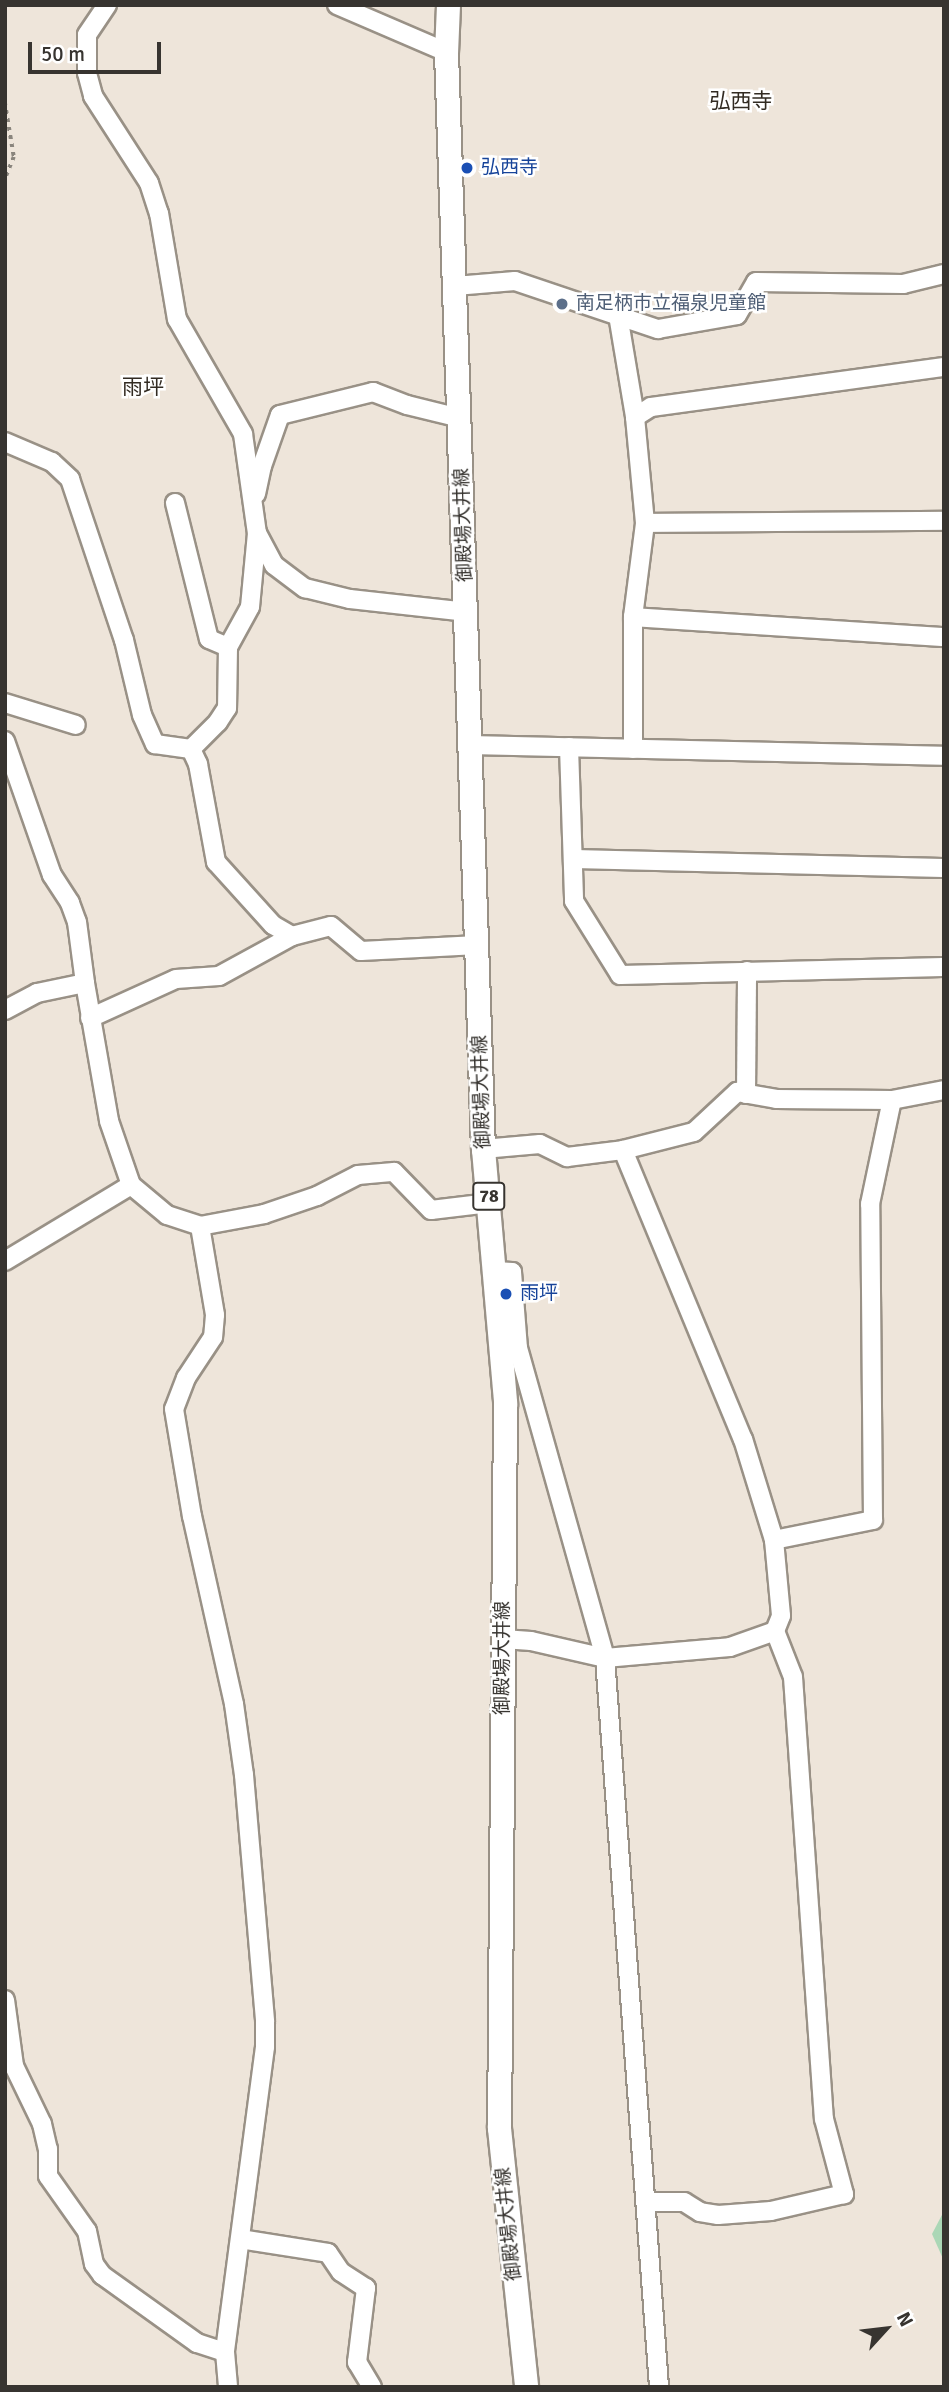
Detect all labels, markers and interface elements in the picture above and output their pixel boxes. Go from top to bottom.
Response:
scale bar [32,28,164,72]
text: 50 m [41,41,85,67]
district label: 弘西寺 [710,88,772,114]
place label: 弘西寺 [481,157,538,179]
marker: 弘西寺 [459,160,475,176]
place label: 南足柄市立福泉児童館 [576,293,766,315]
marker: 南足柄市立福泉児童館 [554,296,570,312]
district label: 雨坪 [122,374,164,400]
street label: 御殿場大井線 [451,468,477,582]
street label: 御殿場大井線 [469,1035,495,1149]
road number: 78 [472,1182,506,1210]
place label: 雨坪 [520,1283,558,1305]
marker: 雨坪 [498,1286,514,1302]
street label: 御殿場大井線 [492,1601,514,1715]
street label: 御殿場大井線 [492,2166,526,2282]
north arrow [851,2294,921,2364]
text: N [891,2308,918,2331]

